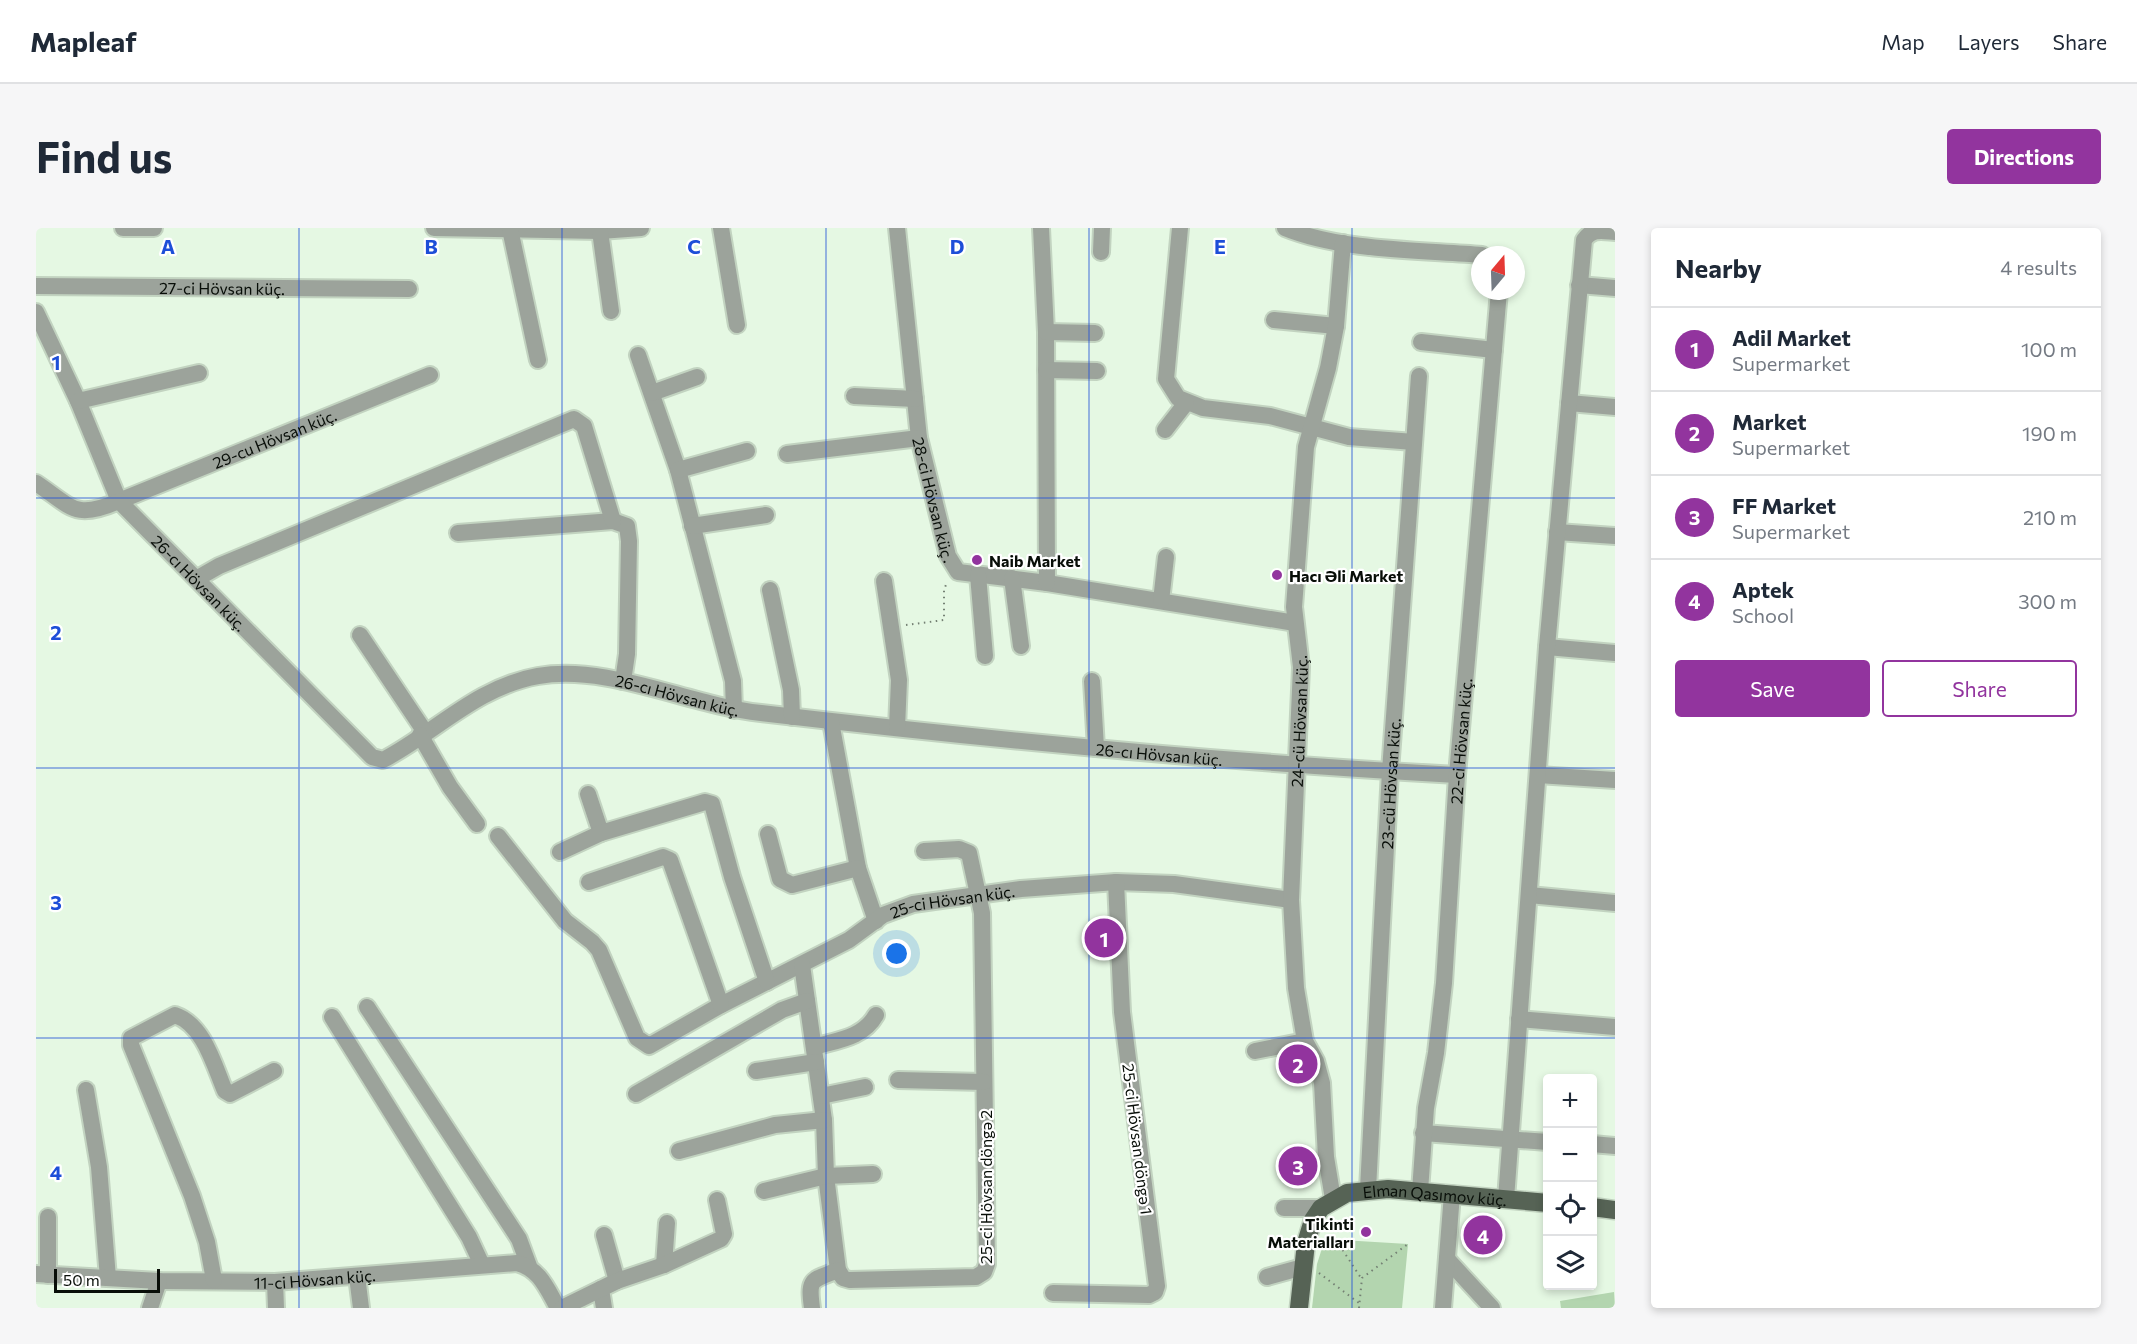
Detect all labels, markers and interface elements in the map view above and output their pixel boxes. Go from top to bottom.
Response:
text: Mapleaf [30,24,137,58]
text: Map [1881,29,1925,54]
text: Layers [1958,29,2020,54]
text: Share [2053,29,2107,54]
button: Directions [1947,129,2101,184]
text: Find us [36,130,172,182]
text: A [161,234,175,258]
text: B [424,234,438,258]
text: C [687,234,701,258]
text: D [950,234,964,258]
text: E [1214,234,1226,258]
north arrow [1471,246,1525,300]
text: Nearby [1675,252,1762,283]
text: 4 results [2000,255,2077,279]
street label: 27-ci Hövsan küç. [159,277,285,298]
text: Adil Market [1732,324,1851,351]
text: 1 [1690,337,1699,361]
text: 100 m [2021,337,2077,361]
text: 1 [51,350,61,374]
text: Supermarket [1732,351,1850,375]
street label: 29-cu Hövsan küç. [210,405,339,472]
text: Market [1732,408,1807,435]
text: 2 [1689,421,1700,445]
text: 190 m [2022,421,2077,445]
street label: 28-ci Hövsan küç. [910,435,959,565]
text: Supermarket [1732,435,1850,459]
text: FF Market [1732,492,1836,519]
text: 3 [1689,505,1700,529]
text: 210 m [2023,505,2077,529]
text: Supermarket [1732,519,1850,543]
street label: 26-cı Hövsan küç. [148,531,251,634]
place label: Naib Market [989,551,1081,570]
marker: Naib Market [970,553,984,567]
place label: Hacı Əli Market [1289,566,1403,585]
marker: Hacı Əli Market [1270,568,1284,582]
text: Aptek [1732,576,1794,603]
text: 4 [1688,589,1701,613]
text: 300 m [2018,589,2077,613]
text: School [1732,603,1794,627]
text: 2 [50,620,62,644]
street label: 24-cü Hövsan küç. [1286,655,1310,788]
button: Save [1675,660,1870,717]
button: Share [1882,660,2077,717]
street label: 26-cı Hövsan küç. [614,670,741,719]
street label: 22-ci Hövsan küç. [1446,677,1475,805]
street label: 23-cü Hövsan küç. [1376,717,1403,850]
street label: 26-cı Hövsan küç. [1095,739,1223,768]
street label: 25-ci Hövsan küç. [887,881,1016,921]
text: 3 [50,890,62,914]
pin: 1 [1084,916,1124,960]
your location [882,939,911,968]
pin: 2 [1278,1042,1318,1086]
street label: 25-ci Hövsan döngə 1 [1119,1062,1157,1216]
map controls [1543,1074,1597,1290]
button: + [1543,1074,1597,1128]
street label: 25-ci Hövsan döngə 2 [976,1110,995,1264]
button: − [1543,1128,1597,1182]
pin: 3 [1278,1144,1318,1188]
text: 4 [50,1160,62,1184]
street label: Elman Qasımov küç. [1362,1179,1508,1209]
button: locate [1543,1182,1597,1236]
pin: 4 [1464,1212,1502,1258]
place label: Tikinti Materialları [1267,1214,1354,1251]
marker: Tikinti Materialları [1359,1225,1373,1239]
button: layers [1543,1236,1597,1290]
street label: 11-ci Hövsan küç. [254,1265,376,1292]
scale bar [54,1266,160,1294]
text: 50 m [63,1270,100,1289]

